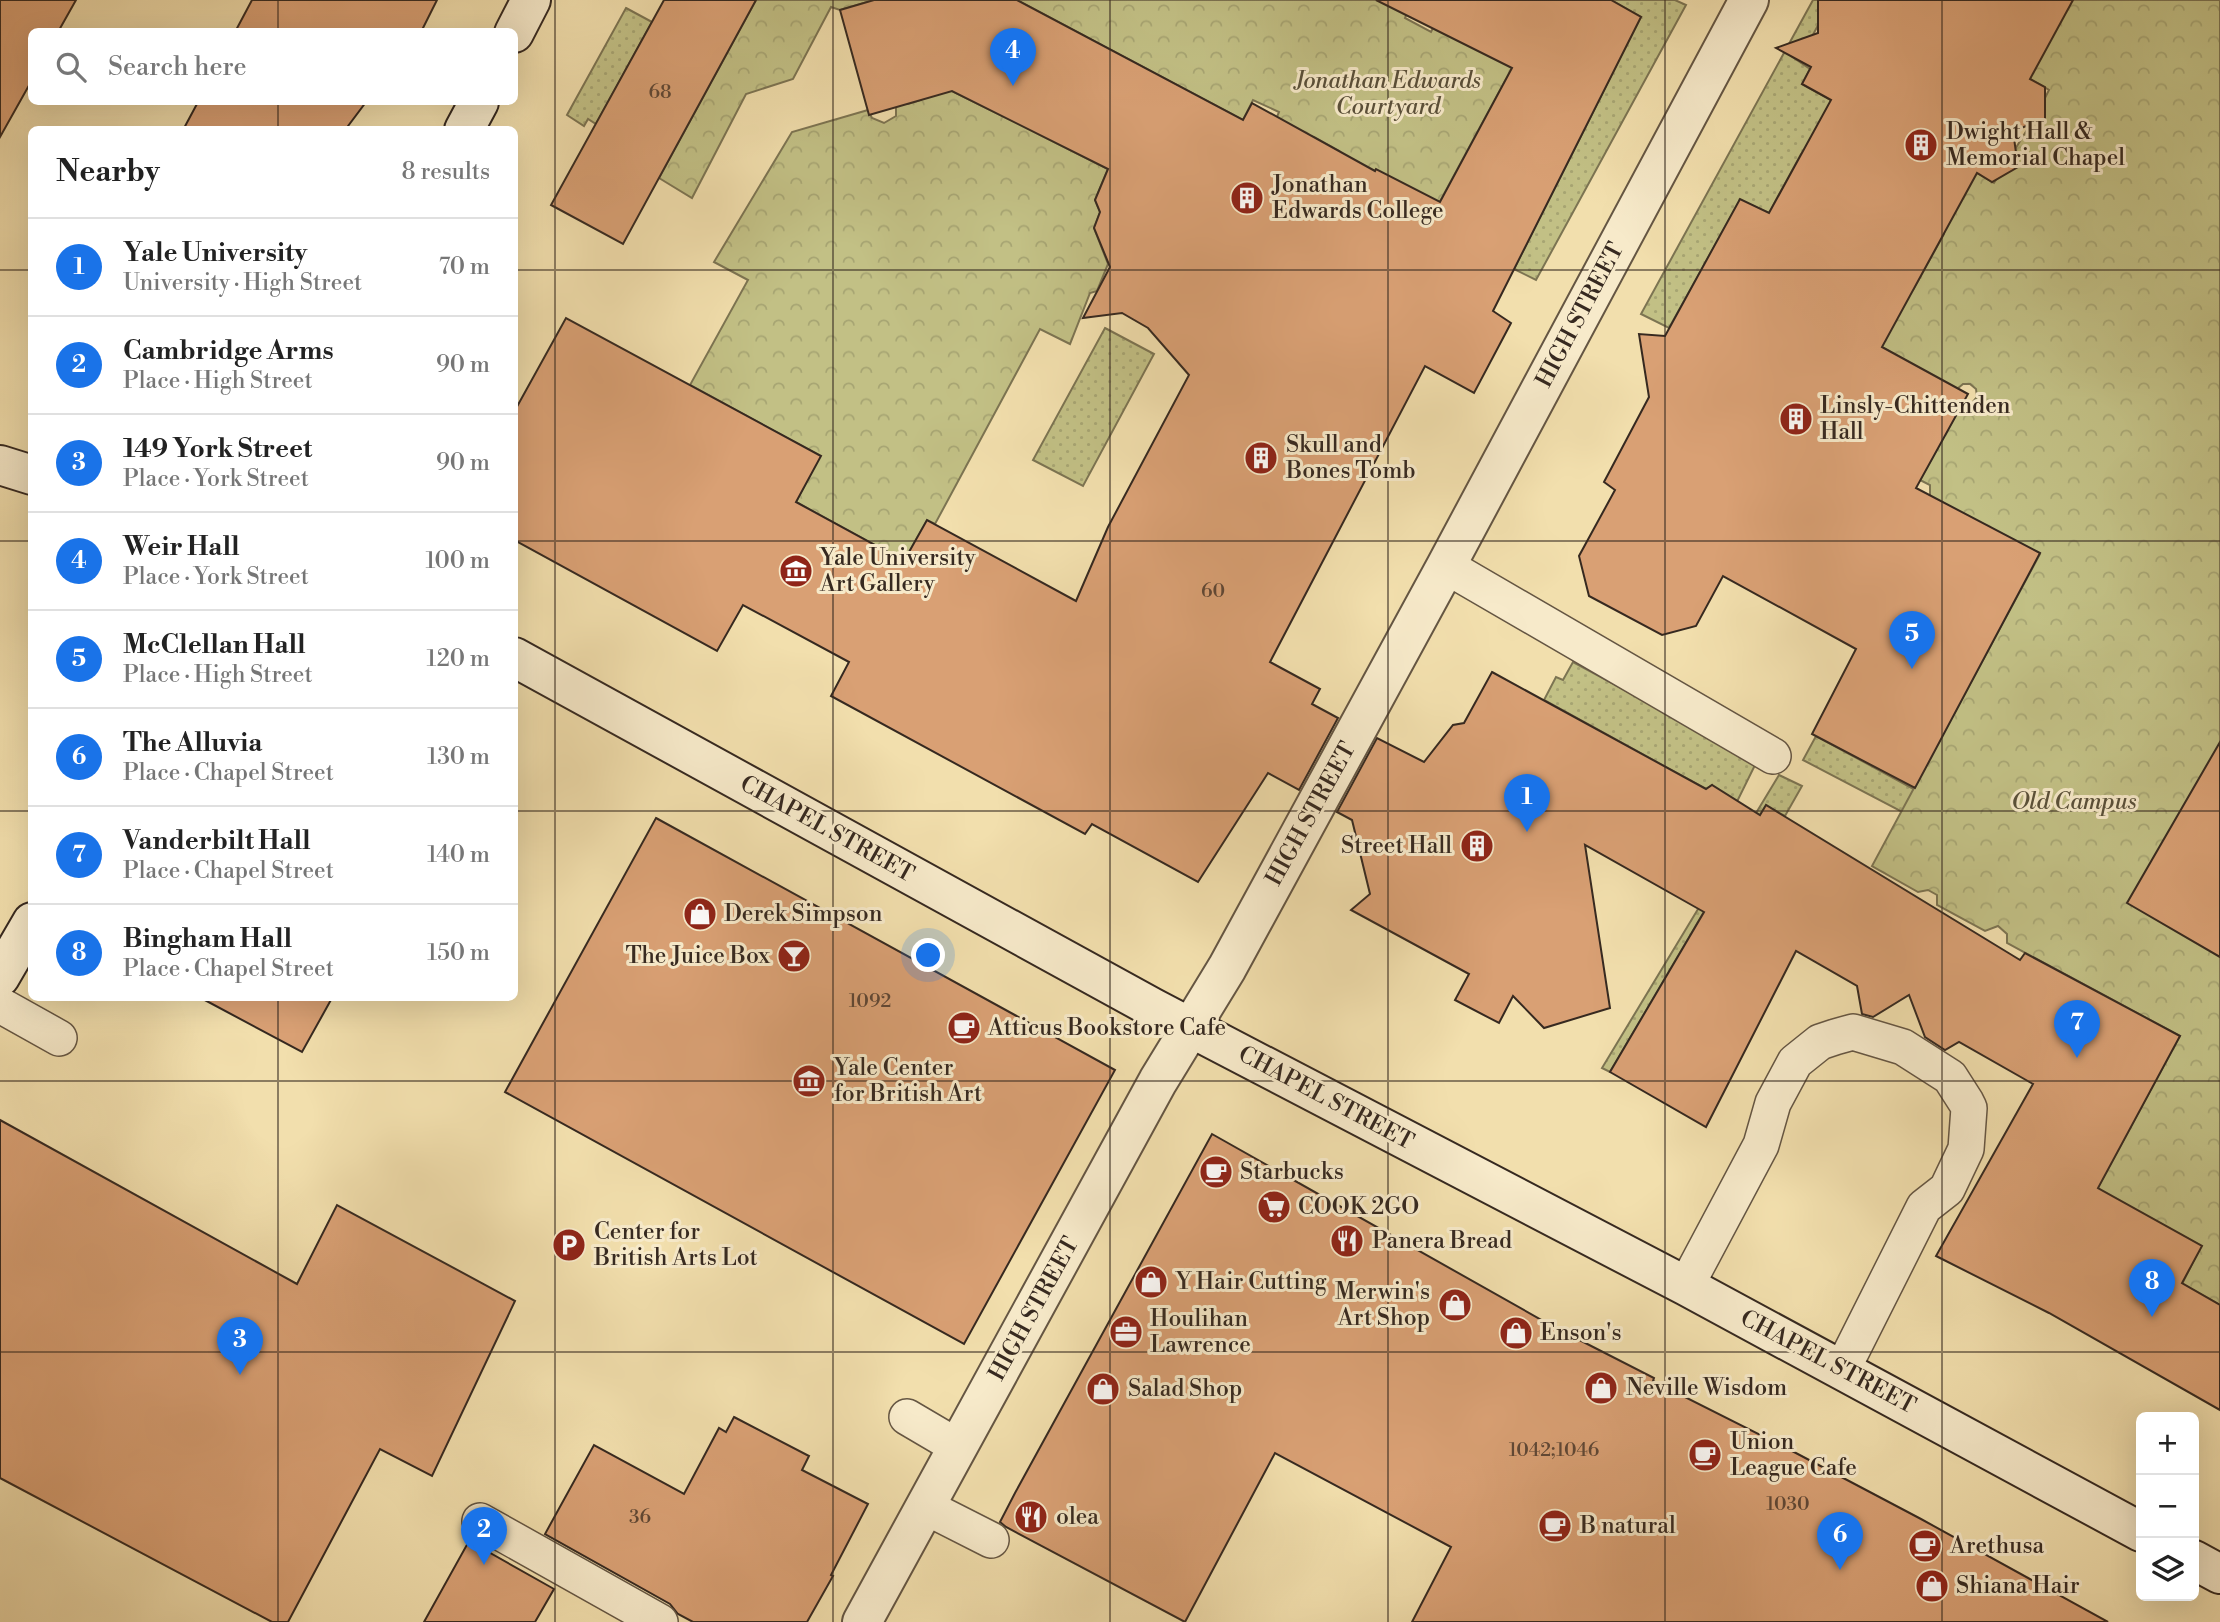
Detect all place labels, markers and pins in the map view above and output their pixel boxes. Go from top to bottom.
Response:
pin: 4 [990,28,1036,86]
place label: Dwight Hall & Memorial Chapel [1946,118,2125,172]
building icon: Dwight Hall & Memorial Chapel [1902,126,1940,164]
place label: Jonathan Edwards College [1271,171,1444,225]
building icon: Jonathan Edwards College [1228,179,1266,217]
place label: Linsly-Chittenden Hall [1820,392,2011,446]
building icon: Linsly-Chittenden Hall [1777,400,1815,438]
place label: Skull and Bones Tomb [1285,431,1416,485]
building icon: Skull and Bones Tomb [1242,439,1280,477]
place label: Yale University Art Gallery [819,544,977,598]
museum icon: Yale University Art Gallery [777,552,815,590]
pin: 5 [1889,611,1935,669]
pin: 1 [1504,774,1550,832]
building icon: Street Hall [1458,827,1496,865]
place label: Street Hall [1341,832,1452,860]
shop icon: Derek Simpson [681,895,719,933]
place label: Derek Simpson [724,900,883,928]
bar icon: The Juice Box [775,937,813,975]
place label: The Juice Box [625,942,770,970]
pin: 7 [2054,1000,2100,1058]
cafe icon: Atticus Bookstore Cafe [945,1009,983,1047]
place label: Atticus Bookstore Cafe [987,1014,1226,1042]
place label: Yale Center for British Art [833,1054,982,1108]
museum icon: Yale Center for British Art [790,1062,828,1100]
cafe icon: Starbucks [1197,1153,1235,1191]
place label: Starbucks [1240,1158,1344,1186]
supermarket icon: COOK 2GO [1255,1188,1293,1226]
place label: COOK 2GO [1298,1193,1419,1221]
place label: Center for British Arts Lot [593,1218,758,1272]
restaurant icon: Panera Bread [1328,1222,1366,1260]
parking icon: Center for British Arts Lot [550,1226,588,1264]
place label: Panera Bread [1372,1227,1512,1255]
pin: 8 [2129,1259,2175,1317]
shop icon: Y Hair Cutting [1132,1263,1170,1301]
place label: Y Hair Cutting [1175,1268,1327,1296]
place label: Merwin's Art Shop [1335,1278,1430,1332]
shop icon: Merwin's Art Shop [1436,1286,1474,1324]
place label: Houlihan Lawrence [1150,1305,1251,1359]
office icon: Houlihan Lawrence [1107,1313,1145,1351]
shop icon: Enson's [1497,1314,1535,1352]
pin: 3 [217,1317,263,1375]
place label: Enson's [1540,1319,1622,1347]
shop icon: Neville Wisdom [1582,1369,1620,1407]
shop icon: Salad Shop [1084,1370,1122,1408]
place label: Neville Wisdom [1626,1374,1787,1402]
place label: Salad Shop [1128,1375,1242,1403]
place label: Union League Cafe [1730,1428,1857,1482]
cafe icon: Union League Cafe [1686,1436,1724,1474]
restaurant icon: olea [1012,1498,1050,1536]
place label: olea [1056,1503,1099,1531]
pin: 2 [461,1507,507,1565]
cafe icon: B natural [1536,1507,1574,1545]
place label: B natural [1579,1512,1676,1540]
pin: 6 [1817,1512,1863,1570]
cafe icon: Arethusa [1906,1527,1944,1565]
place label: Arethusa [1949,1532,2044,1560]
shop icon: Shiana Hair [1913,1567,1951,1605]
place label: Shiana Hair [1956,1572,2080,1600]

